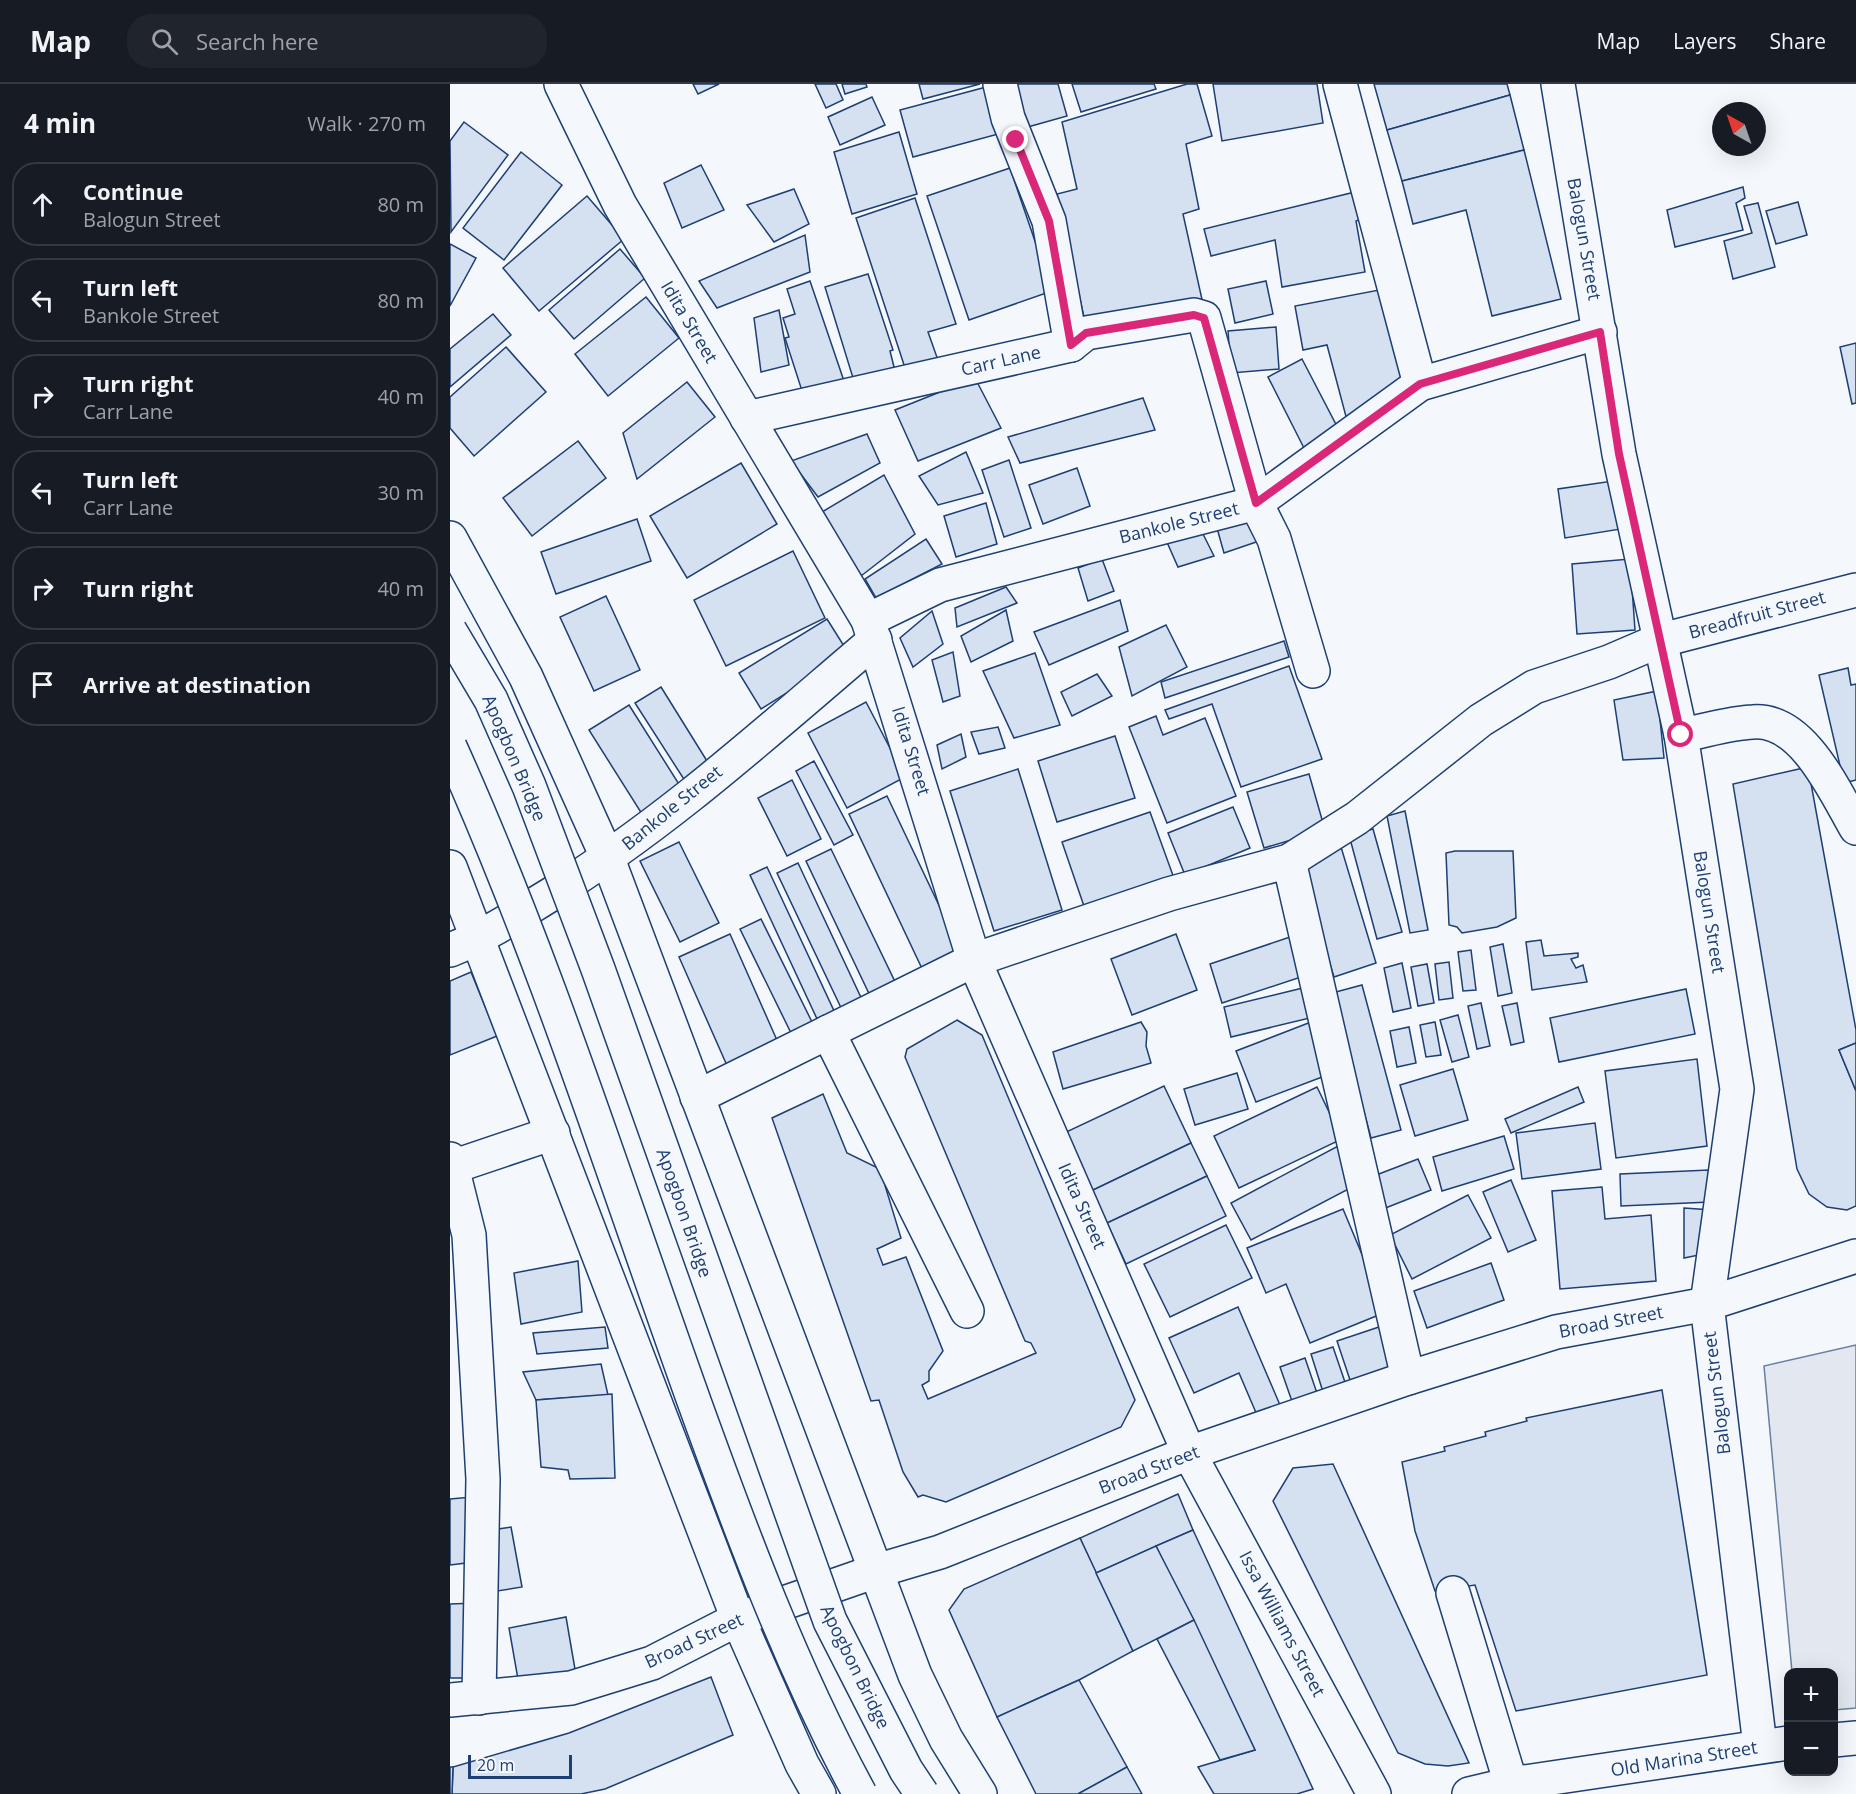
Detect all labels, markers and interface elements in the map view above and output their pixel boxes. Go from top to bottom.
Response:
search box [127,14,547,68]
text: Map [30,22,91,60]
icon: search [148,25,181,58]
text: Search here [196,26,319,56]
text: Map [1597,27,1640,55]
text: Layers [1673,27,1737,55]
text: Share [1770,27,1826,55]
north arrow [1712,102,1766,156]
text: 4 min [24,105,96,141]
text: Walk · 270 m [307,110,426,137]
route end [1002,126,1028,152]
text: Continue [83,176,183,206]
street label: Balogun Street [1562,176,1608,302]
icon: ahead [26,188,59,221]
text: 80 m [377,191,424,218]
text: Balogun Street [83,206,221,233]
text: Turn left [83,272,178,302]
street label: Idita Street [656,276,724,367]
icon: left [26,284,59,317]
text: 80 m [377,287,424,314]
text: Bankole Street [83,302,219,329]
street label: Carr Lane [958,339,1043,381]
text: Turn right [83,368,194,398]
icon: right [26,380,59,413]
text: 40 m [377,383,424,410]
text: Carr Lane [83,398,173,425]
text: Turn left [83,464,178,494]
icon: left [26,476,59,509]
text: 30 m [377,479,424,506]
text: Carr Lane [83,494,173,521]
street label: Bankole Street [1116,496,1241,548]
icon: right [26,572,59,605]
text: Turn right [83,573,194,603]
text: 40 m [377,575,424,602]
street label: Breadfruit Street [1686,584,1828,644]
icon: arrive [26,668,59,701]
text: Arrive at destination [83,669,311,699]
street label: Apogbon Bridge [478,691,552,824]
street label: Idita Street [887,703,937,798]
route start [1667,721,1693,747]
street label: Bankole Street [616,759,727,855]
street label: Balogun Street [1688,849,1732,975]
street label: Apogbon Bridge [652,1145,718,1280]
street label: Idita Street [1053,1159,1113,1252]
street label: Broad Street [1557,1299,1665,1343]
street label: Balogun Street [1697,1330,1735,1456]
street label: Broad Street [1095,1439,1202,1499]
street label: Issa Williams Street [1234,1546,1331,1701]
street label: Apogbon Bridge [816,1601,896,1732]
street label: Broad Street [641,1607,747,1673]
map controls [1784,1668,1838,1776]
button: + [1784,1668,1838,1722]
button: − [1784,1722,1838,1776]
street label: Old Marina Street [1609,1735,1759,1781]
scale bar [468,1752,572,1780]
text: 20 m [477,1754,514,1776]

